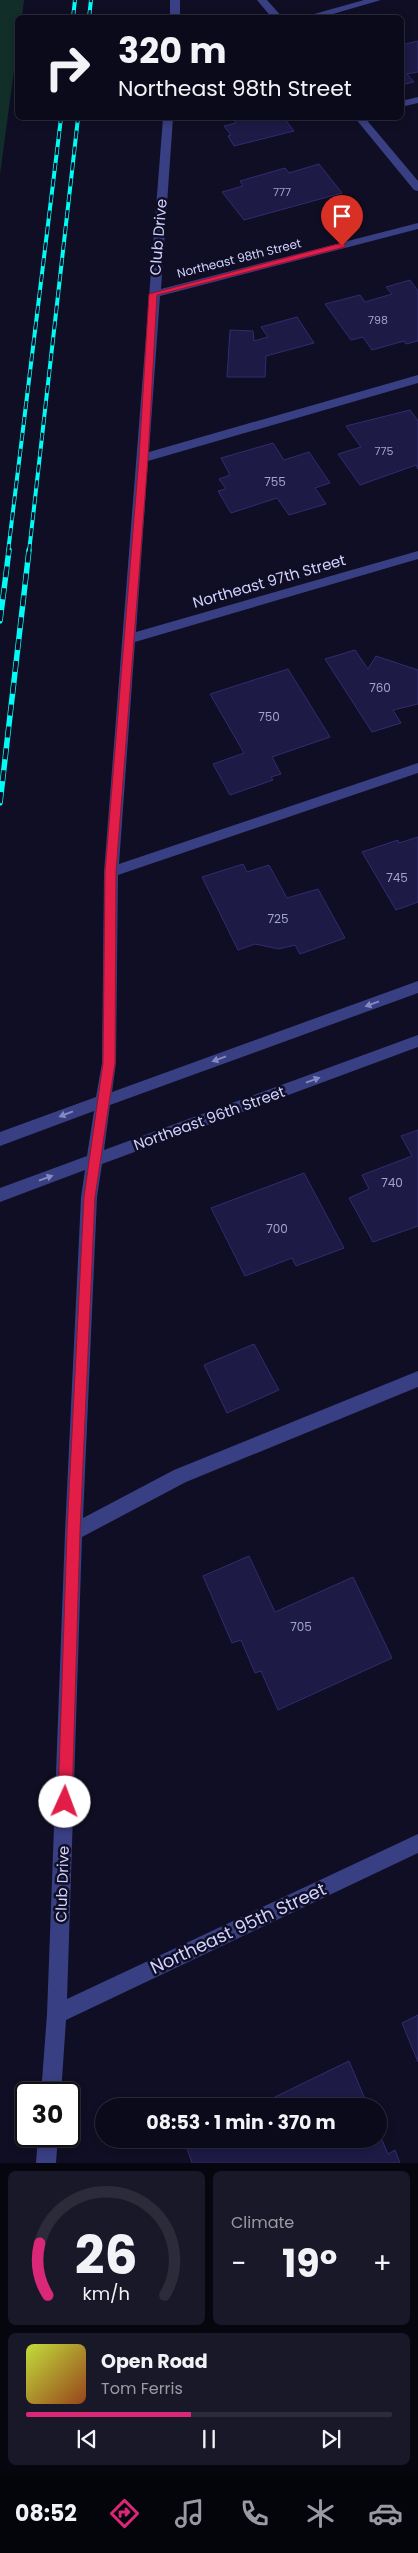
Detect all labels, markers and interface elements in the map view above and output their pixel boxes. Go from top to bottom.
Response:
text: 320 m [118,26,226,75]
icon: right [35,35,100,100]
text: Northeast 98th Street [118,73,352,104]
house number: 777 [273,184,291,200]
pin [321,195,363,246]
street label: Club Drive [144,198,172,276]
icon: arrive [328,202,356,230]
street label: Northeast 98th Street [175,234,303,282]
house number: 798 [368,312,388,328]
house number: 775 [375,443,394,459]
house number: 755 [264,473,286,490]
street label: Northeast 97th Street [190,549,348,613]
house number: 760 [369,679,391,696]
house number: 750 [258,708,280,725]
house number: 745 [386,869,408,886]
house number: 725 [268,910,289,927]
one-way arrow [364,1000,379,1008]
one-way arrow [211,1055,226,1063]
one-way arrow [306,1076,321,1084]
street label: Northeast 96th Street [130,1081,288,1155]
one-way arrow [59,1111,74,1118]
one-way arrow [39,1174,54,1182]
house number: 740 [381,1174,403,1191]
house number: 700 [266,1220,288,1237]
house number: 705 [290,1618,312,1635]
position arrow [38,1775,90,1827]
street label: Club Drive [50,1845,74,1923]
street label: Northeast 95th Street [146,1876,330,1980]
speed limit sign: 30 [15,2082,80,2147]
text: 08:53 · 1 min · 370 m [146,2109,336,2136]
text: Climate [231,2211,294,2234]
text: 26 [75,2219,138,2292]
text: 19° [282,2237,337,2290]
text: − [231,2244,246,2283]
text: + [373,2244,392,2283]
text: km/h [83,2281,130,2306]
text: Open Road [101,2348,208,2375]
text: Tom Ferris [101,2377,183,2400]
icon: previous [73,2425,101,2453]
icon: pause [195,2425,223,2453]
icon: next [317,2425,345,2453]
icon: directions [107,2496,142,2531]
icon: music [172,2496,207,2531]
icon: phone [237,2496,272,2531]
icon: climate [303,2496,338,2531]
icon: car [368,2496,403,2531]
text: 08:52 [15,2498,77,2529]

